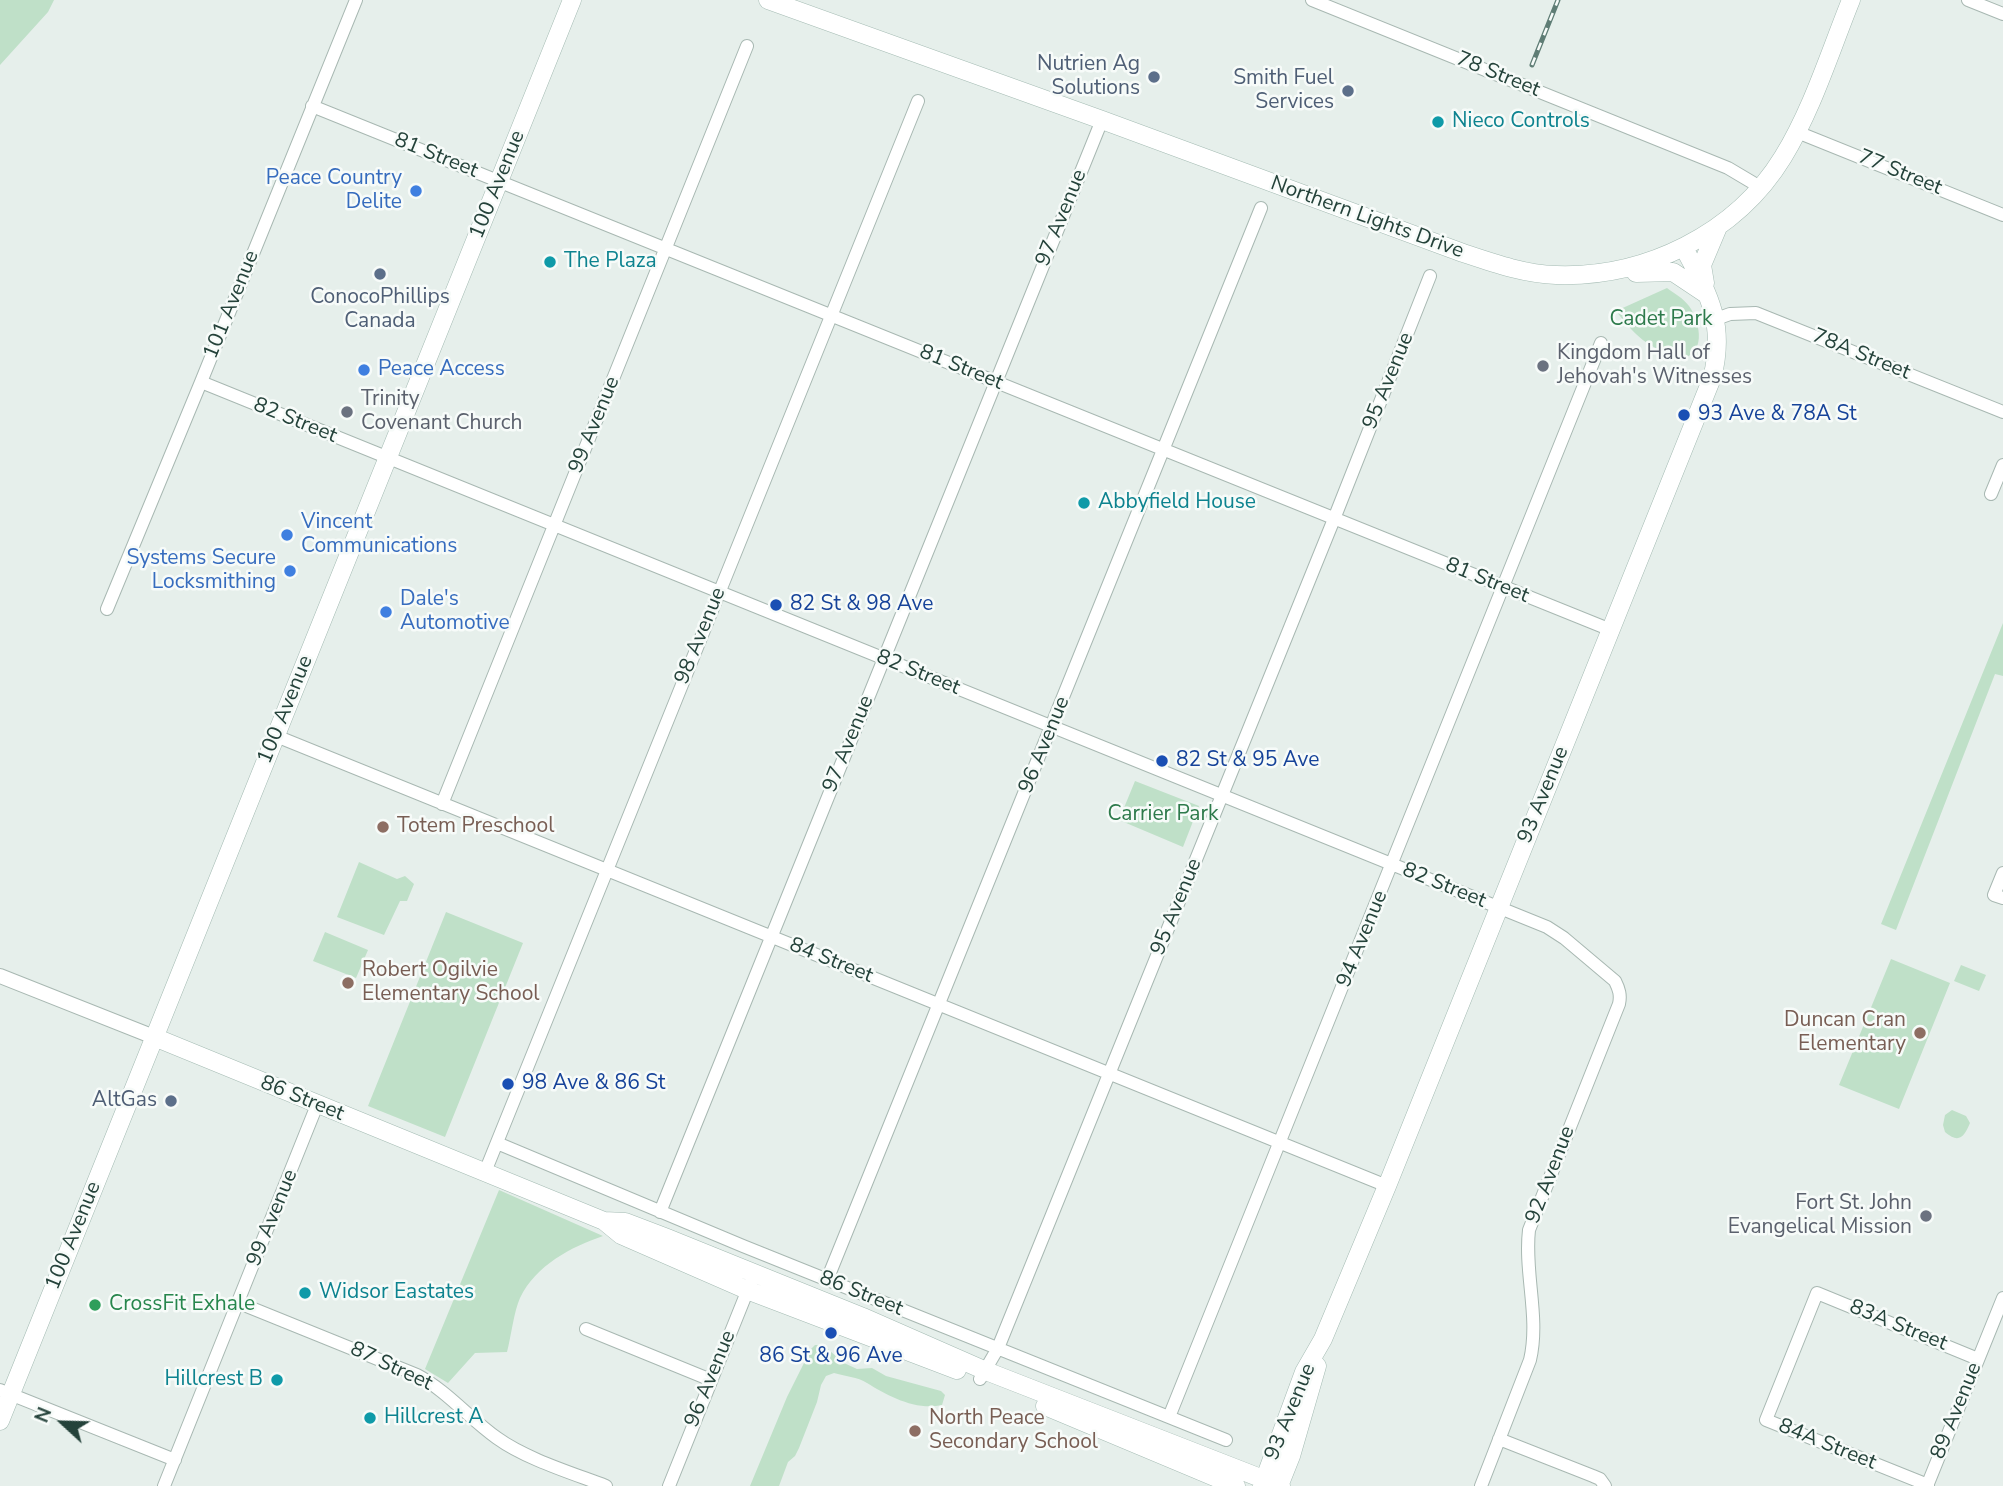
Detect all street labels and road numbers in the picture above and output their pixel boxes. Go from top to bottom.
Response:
street label: 78 Street [1453,47,1543,103]
street label: 100 Avenue [465,127,531,243]
street label: 81 Street [391,128,481,184]
street label: 77 Street [1855,145,1945,201]
street label: 97 Avenue [1031,166,1093,270]
street label: Northern Lights Drive [1267,171,1467,265]
street label: 101 Avenue [199,247,265,363]
street label: 78A Street [1808,324,1914,386]
street label: 95 Avenue [1358,329,1420,433]
street label: 81 Street [916,340,1006,396]
street label: 99 Avenue [564,373,626,477]
street label: 82 Street [250,393,340,449]
street label: 81 Street [1442,553,1532,609]
street label: 98 Avenue [670,584,732,688]
street label: 82 Street [873,645,963,701]
street label: 100 Avenue [253,652,319,768]
street label: 97 Avenue [818,692,880,796]
street label: 96 Avenue [1014,693,1076,797]
street label: 93 Avenue [1513,743,1575,847]
street label: 95 Avenue [1146,855,1208,959]
street label: 82 Street [1399,858,1489,914]
street label: 94 Avenue [1332,887,1394,991]
street label: 84 Street [786,933,876,989]
street label: 86 Street [257,1071,347,1127]
street label: 92 Avenue [1521,1123,1581,1227]
street label: 99 Avenue [242,1166,304,1270]
street label: 100 Avenue [41,1178,107,1294]
street label: 86 Street [816,1266,906,1322]
street label: 83A Street [1845,1295,1951,1357]
street label: 96 Avenue [680,1327,742,1431]
street label: 87 Street [346,1337,436,1397]
street label: 89 Avenue [1926,1359,1988,1463]
street label: 93 Avenue [1260,1360,1322,1464]
street label: 84A Street [1774,1414,1880,1476]

